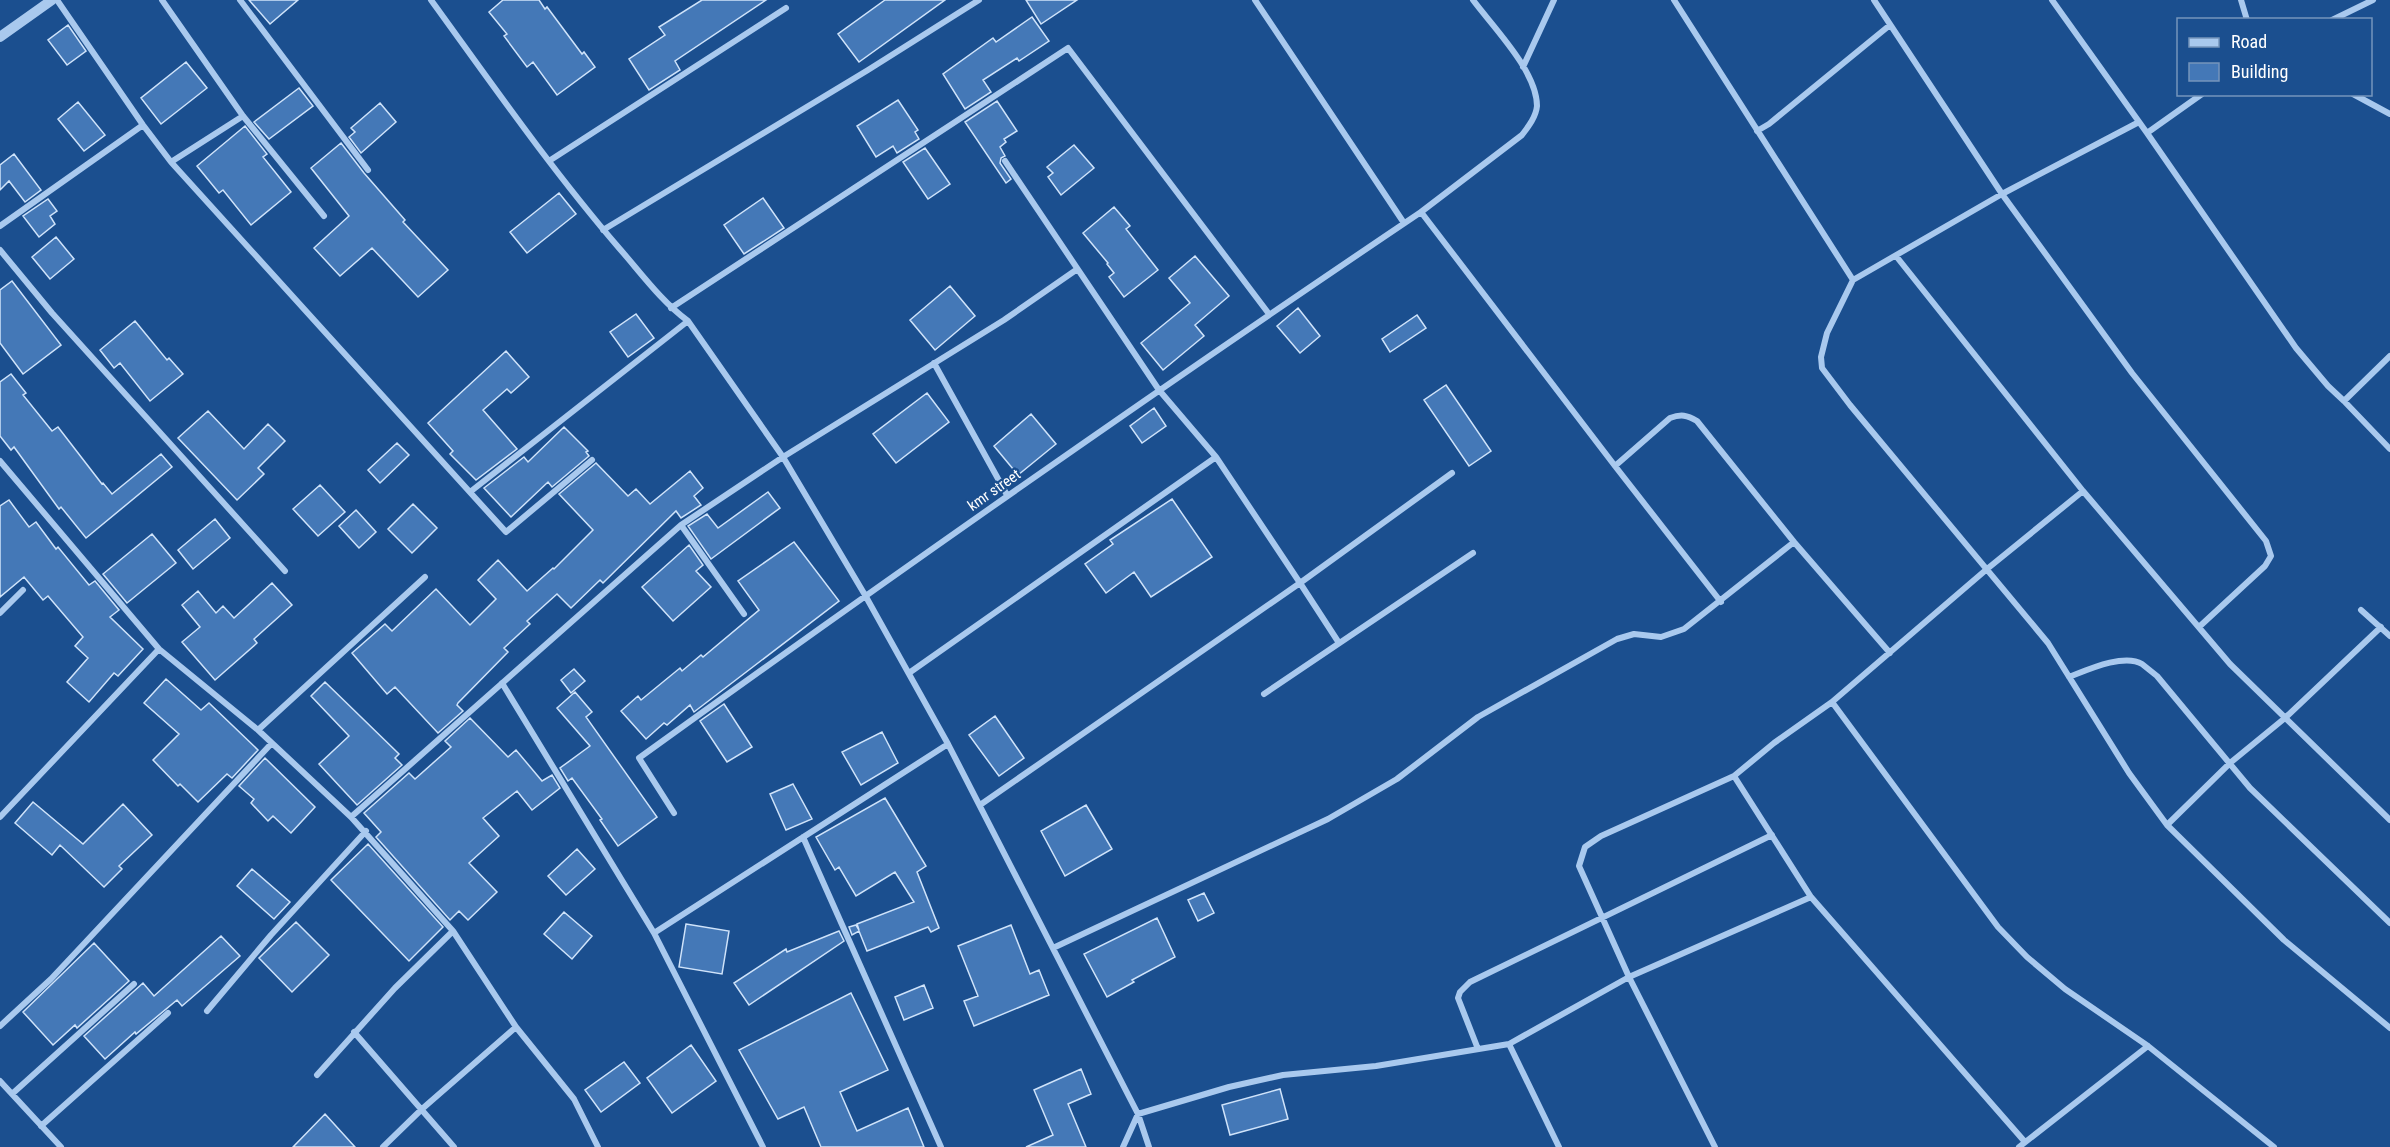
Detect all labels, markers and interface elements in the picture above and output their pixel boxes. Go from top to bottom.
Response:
legend [2177,18,2372,96]
text: Road [2231,31,2267,52]
text: Building [2231,61,2288,82]
street label: kmr street [964,465,1024,515]

